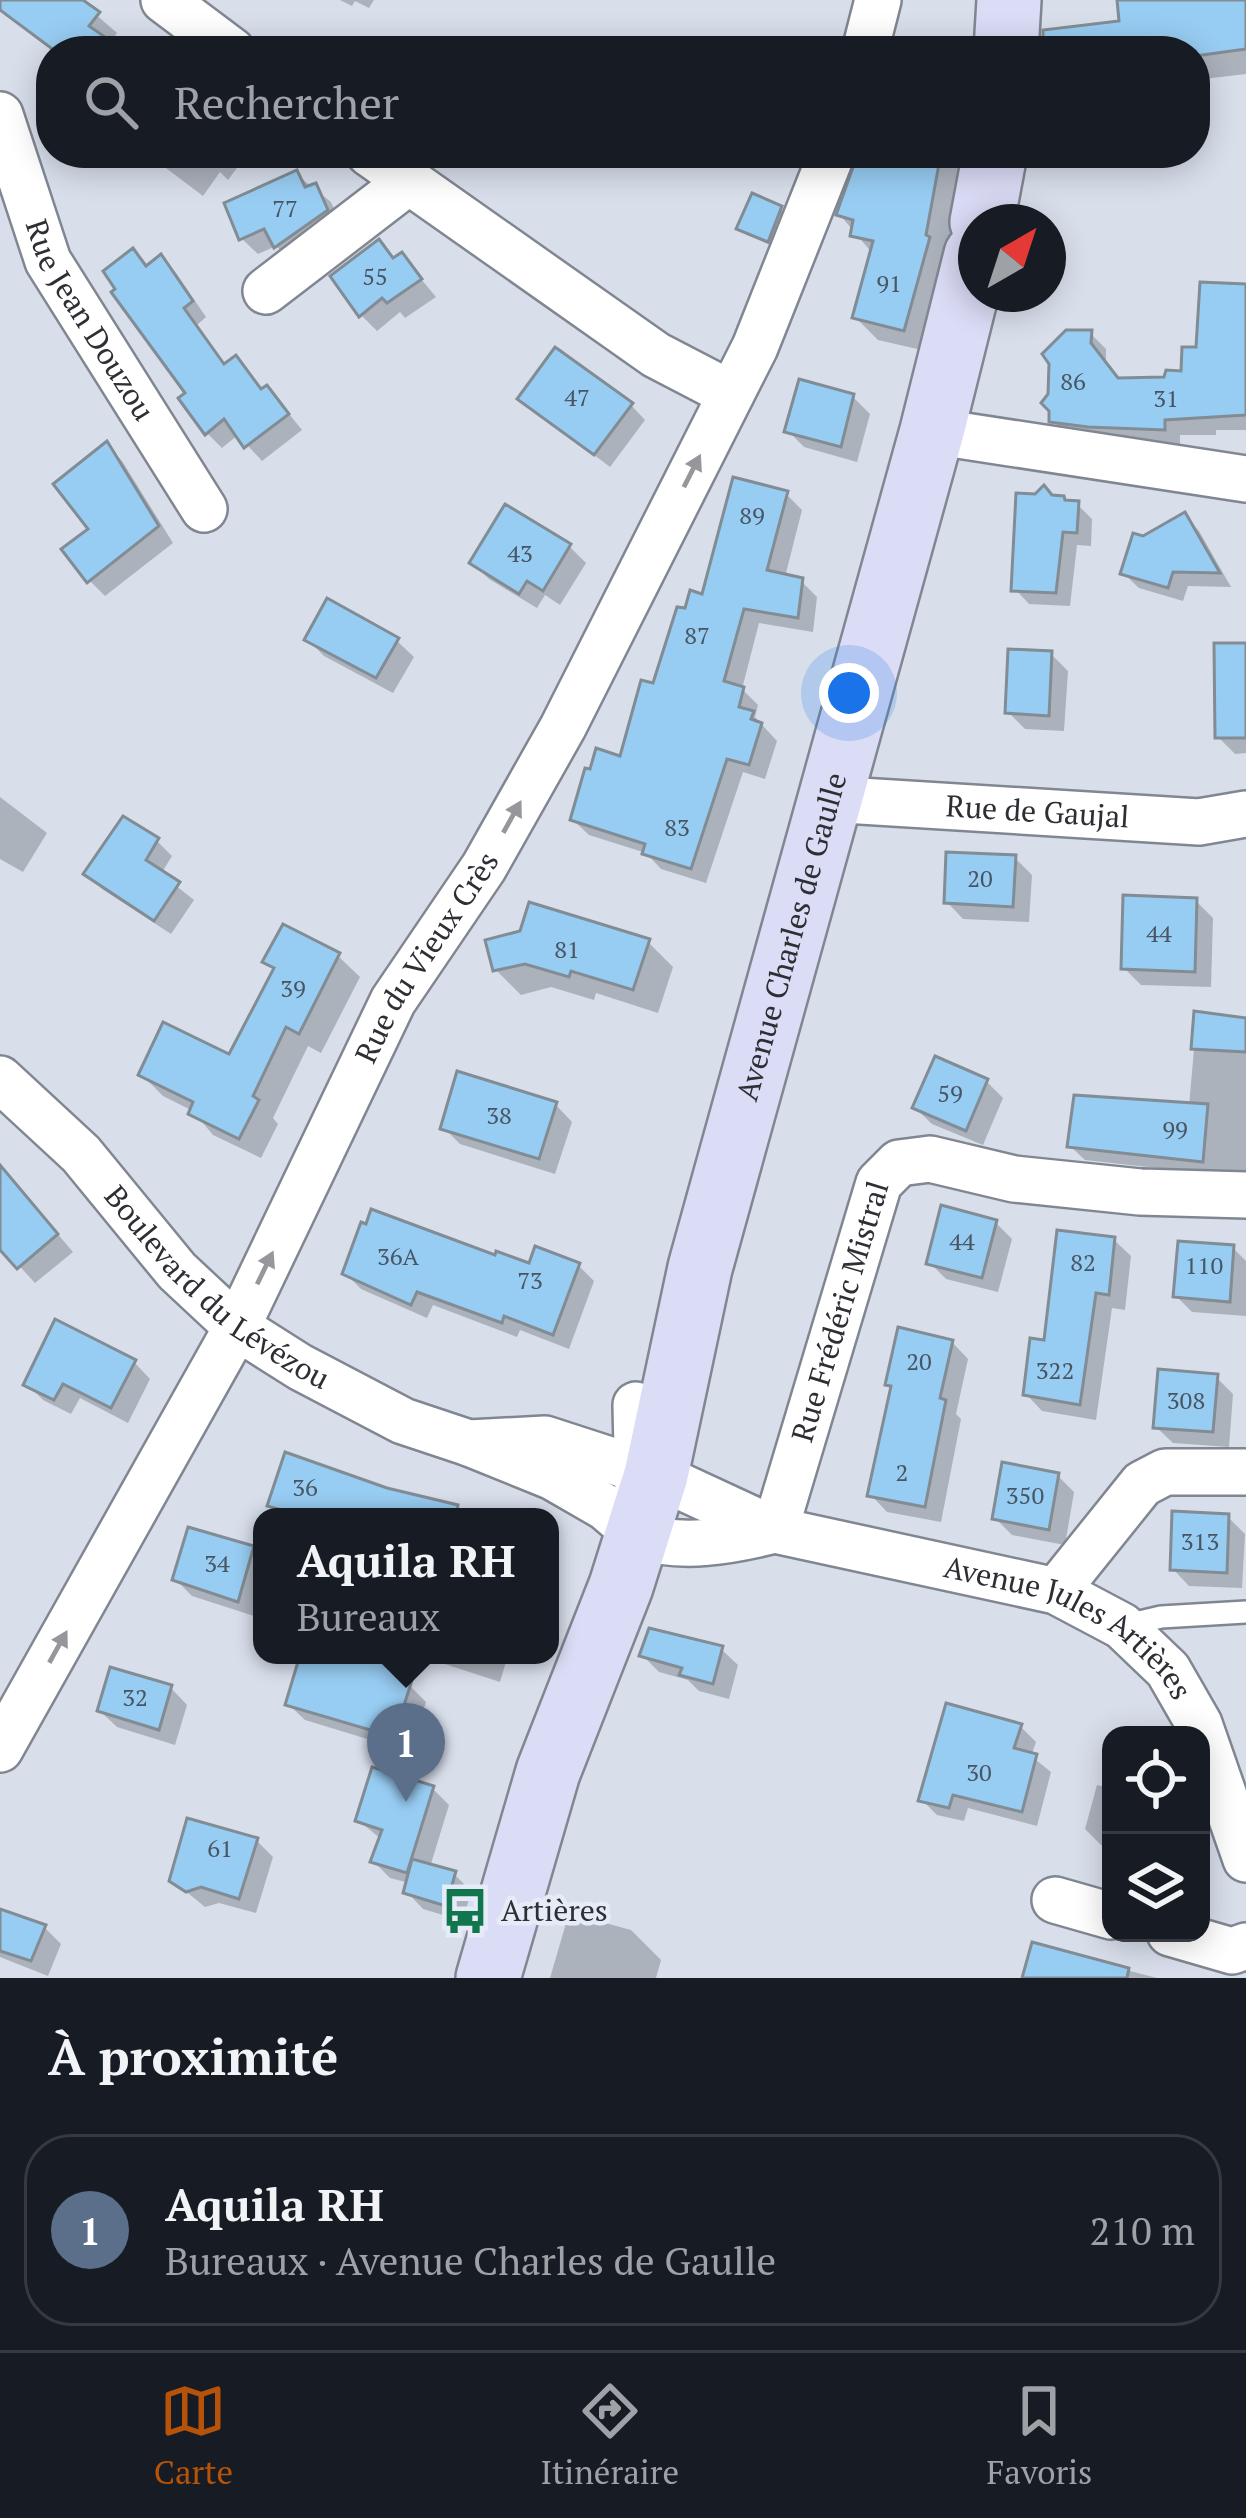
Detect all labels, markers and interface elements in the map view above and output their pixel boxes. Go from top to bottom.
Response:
search box [36,36,1210,168]
icon: search [78,69,144,135]
text: Rechercher [174,72,399,132]
house number: 77 [272,192,298,224]
north arrow [958,204,1066,312]
street label: Rue Jean Douzou [17,214,164,428]
house number: 55 [362,260,388,292]
house number: 91 [876,267,902,299]
house number: 86 [1060,365,1086,397]
house number: 47 [564,381,590,413]
house number: 31 [1153,382,1179,414]
one-way arrow [681,454,701,488]
house number: 89 [739,499,765,531]
house number: 43 [507,537,533,569]
house number: 87 [684,619,710,651]
your location [819,663,879,723]
street label: Avenue Charles de Gaulle [726,768,855,1105]
street label: Rue de Gaujal [945,785,1131,837]
one-way arrow [501,800,522,834]
house number: 83 [664,811,690,843]
street label: Rue du Vieux Crès [345,844,507,1069]
house number: 20 [967,862,993,894]
house number: 44 [1146,917,1172,949]
house number: 81 [554,933,580,965]
house number: 39 [280,972,306,1004]
house number: 59 [937,1077,963,1109]
house number: 38 [486,1099,512,1131]
house number: 99 [1162,1113,1188,1145]
street label: Rue Frédéric Mistral [782,1176,897,1446]
street label: Boulevard du Lévézou [96,1177,337,1398]
house number: 44 [949,1225,975,1257]
house number: 36A [377,1240,420,1272]
house number: 82 [1070,1246,1096,1278]
house number: 110 [1185,1249,1223,1281]
one-way arrow [255,1251,275,1286]
house number: 73 [517,1264,543,1296]
house number: 20 [906,1345,932,1377]
house number: 322 [1036,1354,1074,1386]
house number: 308 [1167,1384,1205,1416]
house number: 2 [896,1456,908,1488]
house number: 36 [292,1471,318,1503]
house number: 350 [1006,1479,1044,1511]
popup [253,1508,559,1664]
house number: 313 [1181,1525,1219,1557]
text: Aquila RH [297,1530,515,1590]
street label: Avenue Jules Artières [940,1546,1202,1706]
house number: 34 [204,1547,230,1579]
text: Bureaux [297,1590,440,1642]
one-way arrow [46,1631,67,1664]
house number: 32 [122,1681,148,1713]
pin: 1 [367,1703,445,1802]
map controls [1102,1726,1210,1942]
button: locate [1102,1726,1210,1834]
house number: 30 [966,1756,992,1788]
house number: 61 [207,1832,233,1864]
button: layers [1102,1834,1210,1942]
bus stop icon: Artières [440,1886,490,1936]
place label: Artières [501,1890,608,1930]
text: À proximité [48,2022,338,2090]
text: Aquila RH [165,2174,384,2234]
text: 1 [79,2204,101,2256]
text: 210 m [1090,2204,1195,2256]
text: Bureaux · Avenue Charles de Gaulle [165,2234,776,2286]
tab: Carte [154,2378,233,2493]
tab: Itinéraire [540,2378,679,2493]
tab: Favoris [986,2378,1092,2493]

